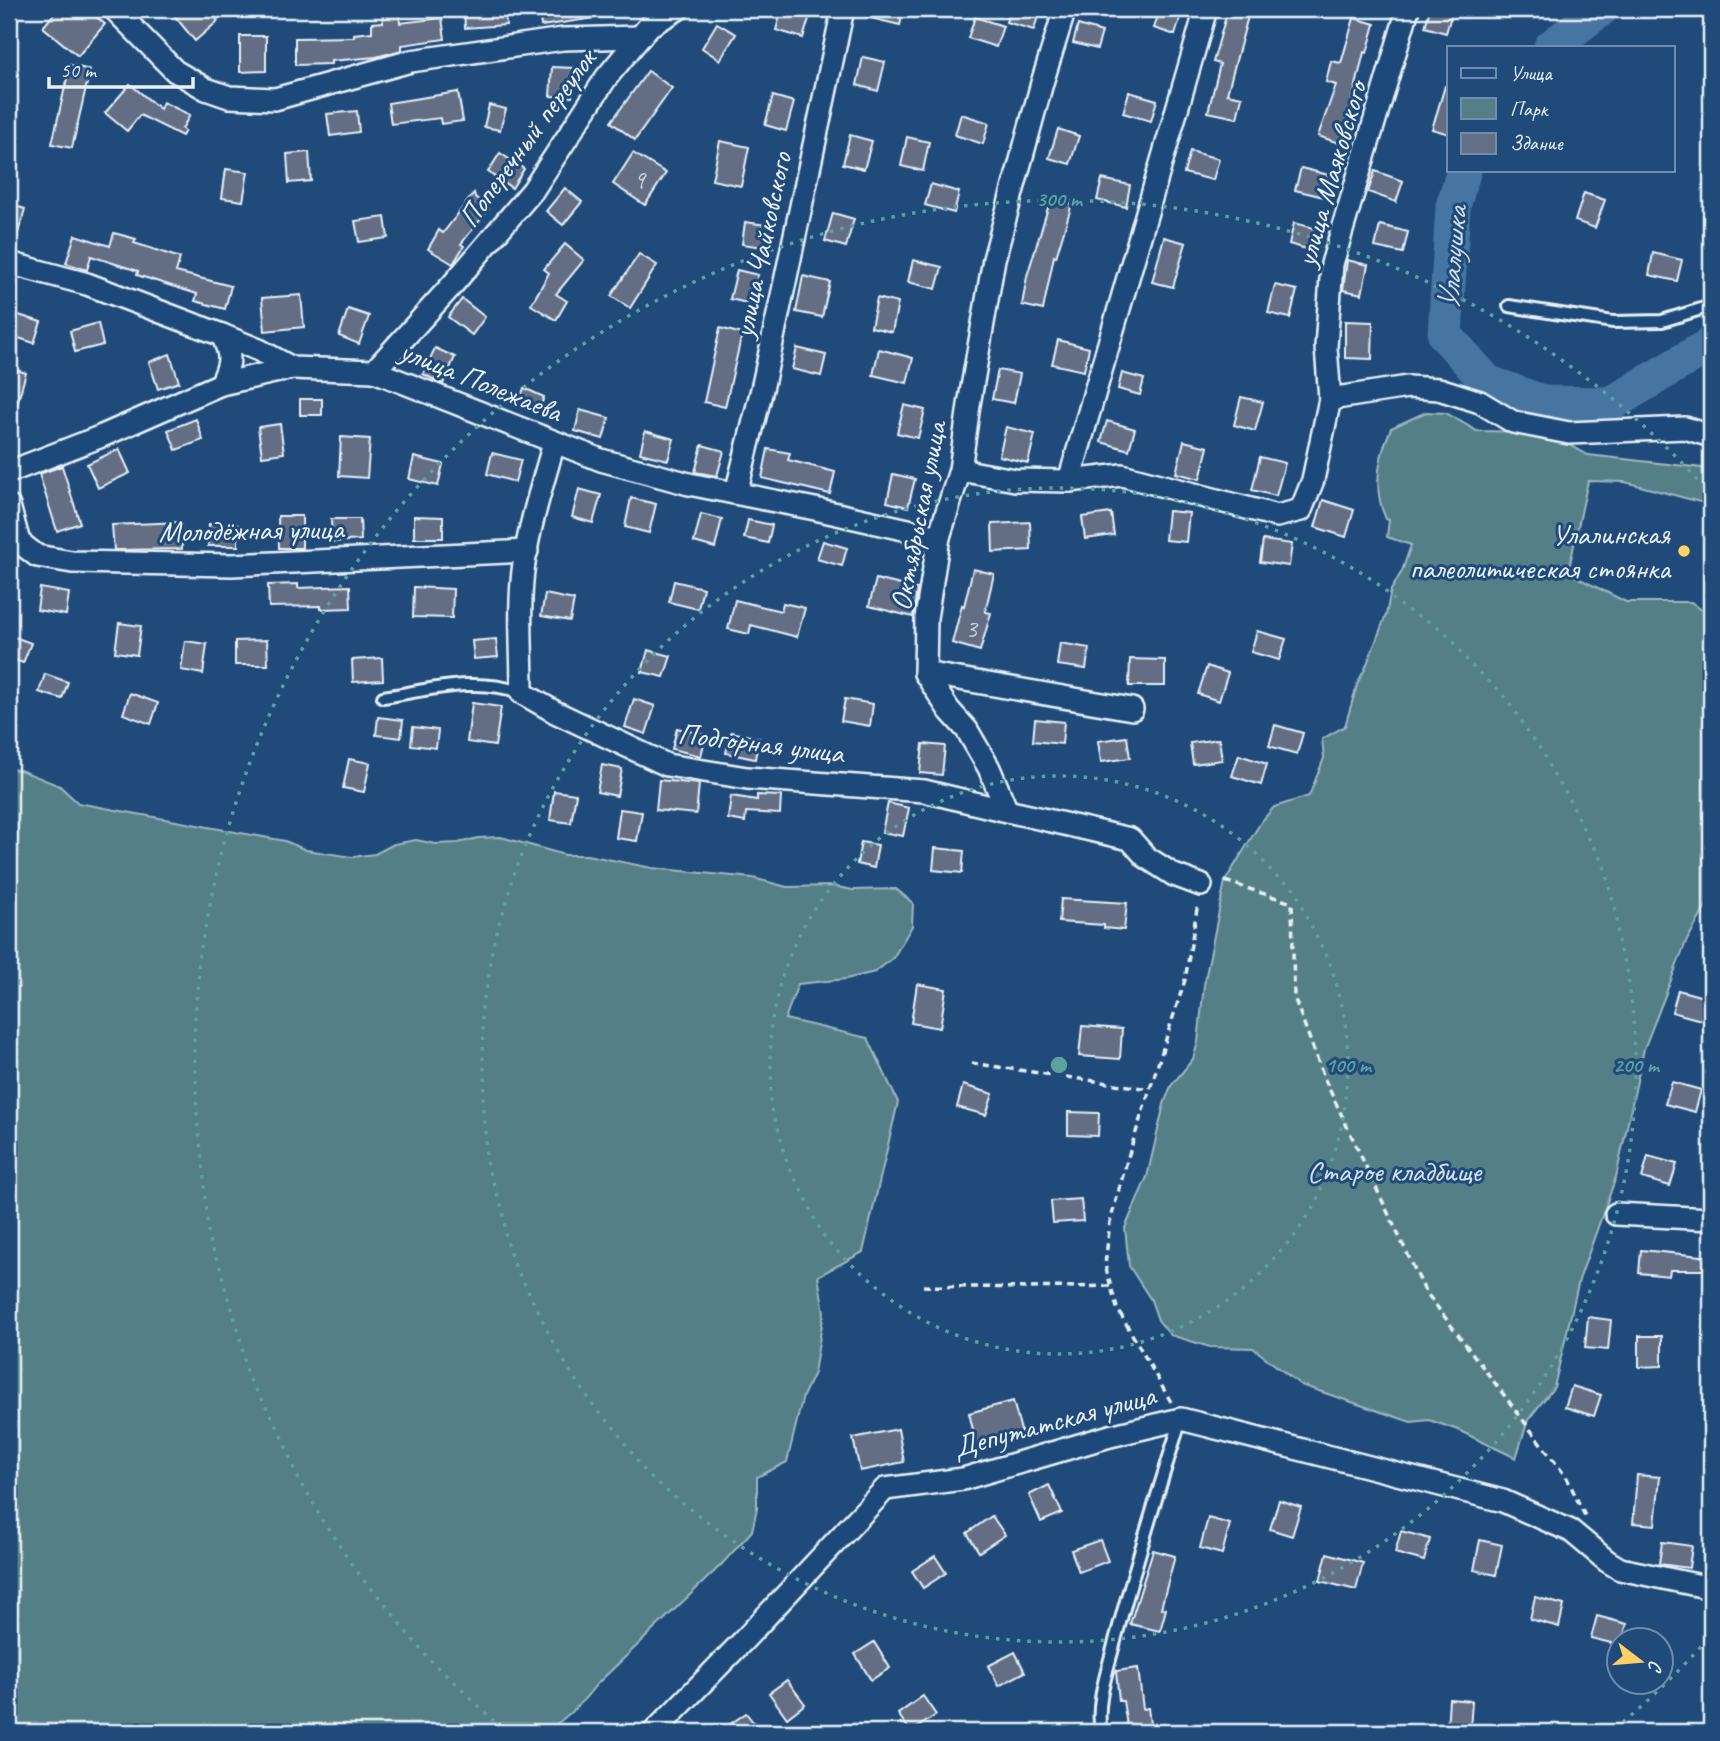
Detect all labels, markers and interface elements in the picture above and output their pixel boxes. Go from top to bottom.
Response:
street label: Поперечный переулок [450,39,606,235]
scale bar [49,46,192,90]
legend [1447,46,1674,172]
text: 50 m [60,57,98,83]
text: Улица [1510,60,1553,86]
street label: улица Маяковского [1286,74,1376,273]
text: Парк [1510,96,1550,122]
text: Здание [1510,130,1564,156]
street label: улица Чайковского [723,148,800,343]
house number: 9 [633,163,647,196]
text: 300 m [1036,186,1084,212]
water label: Улалушка [1427,201,1477,313]
street label: улица Полежаева [393,331,569,431]
street label: Октябрьская улица [881,416,955,614]
street label: Молодёжная улица [158,509,346,551]
place label: Улалинская палеолитическая стоянка [1409,515,1672,587]
marker: Улалинская палеолитическая стоянка [1676,543,1692,559]
house number: 3 [965,612,979,645]
street label: Подгорная улица [676,714,848,772]
text: 100 m [1325,1052,1373,1078]
text: 200 m [1613,1052,1661,1078]
centre of rings [1047,1053,1071,1077]
park label: Старое кладбище [1307,1152,1483,1190]
street label: Депутатская улица [949,1375,1161,1466]
north arrow [1604,1626,1674,1696]
text: С [1642,1658,1668,1676]

